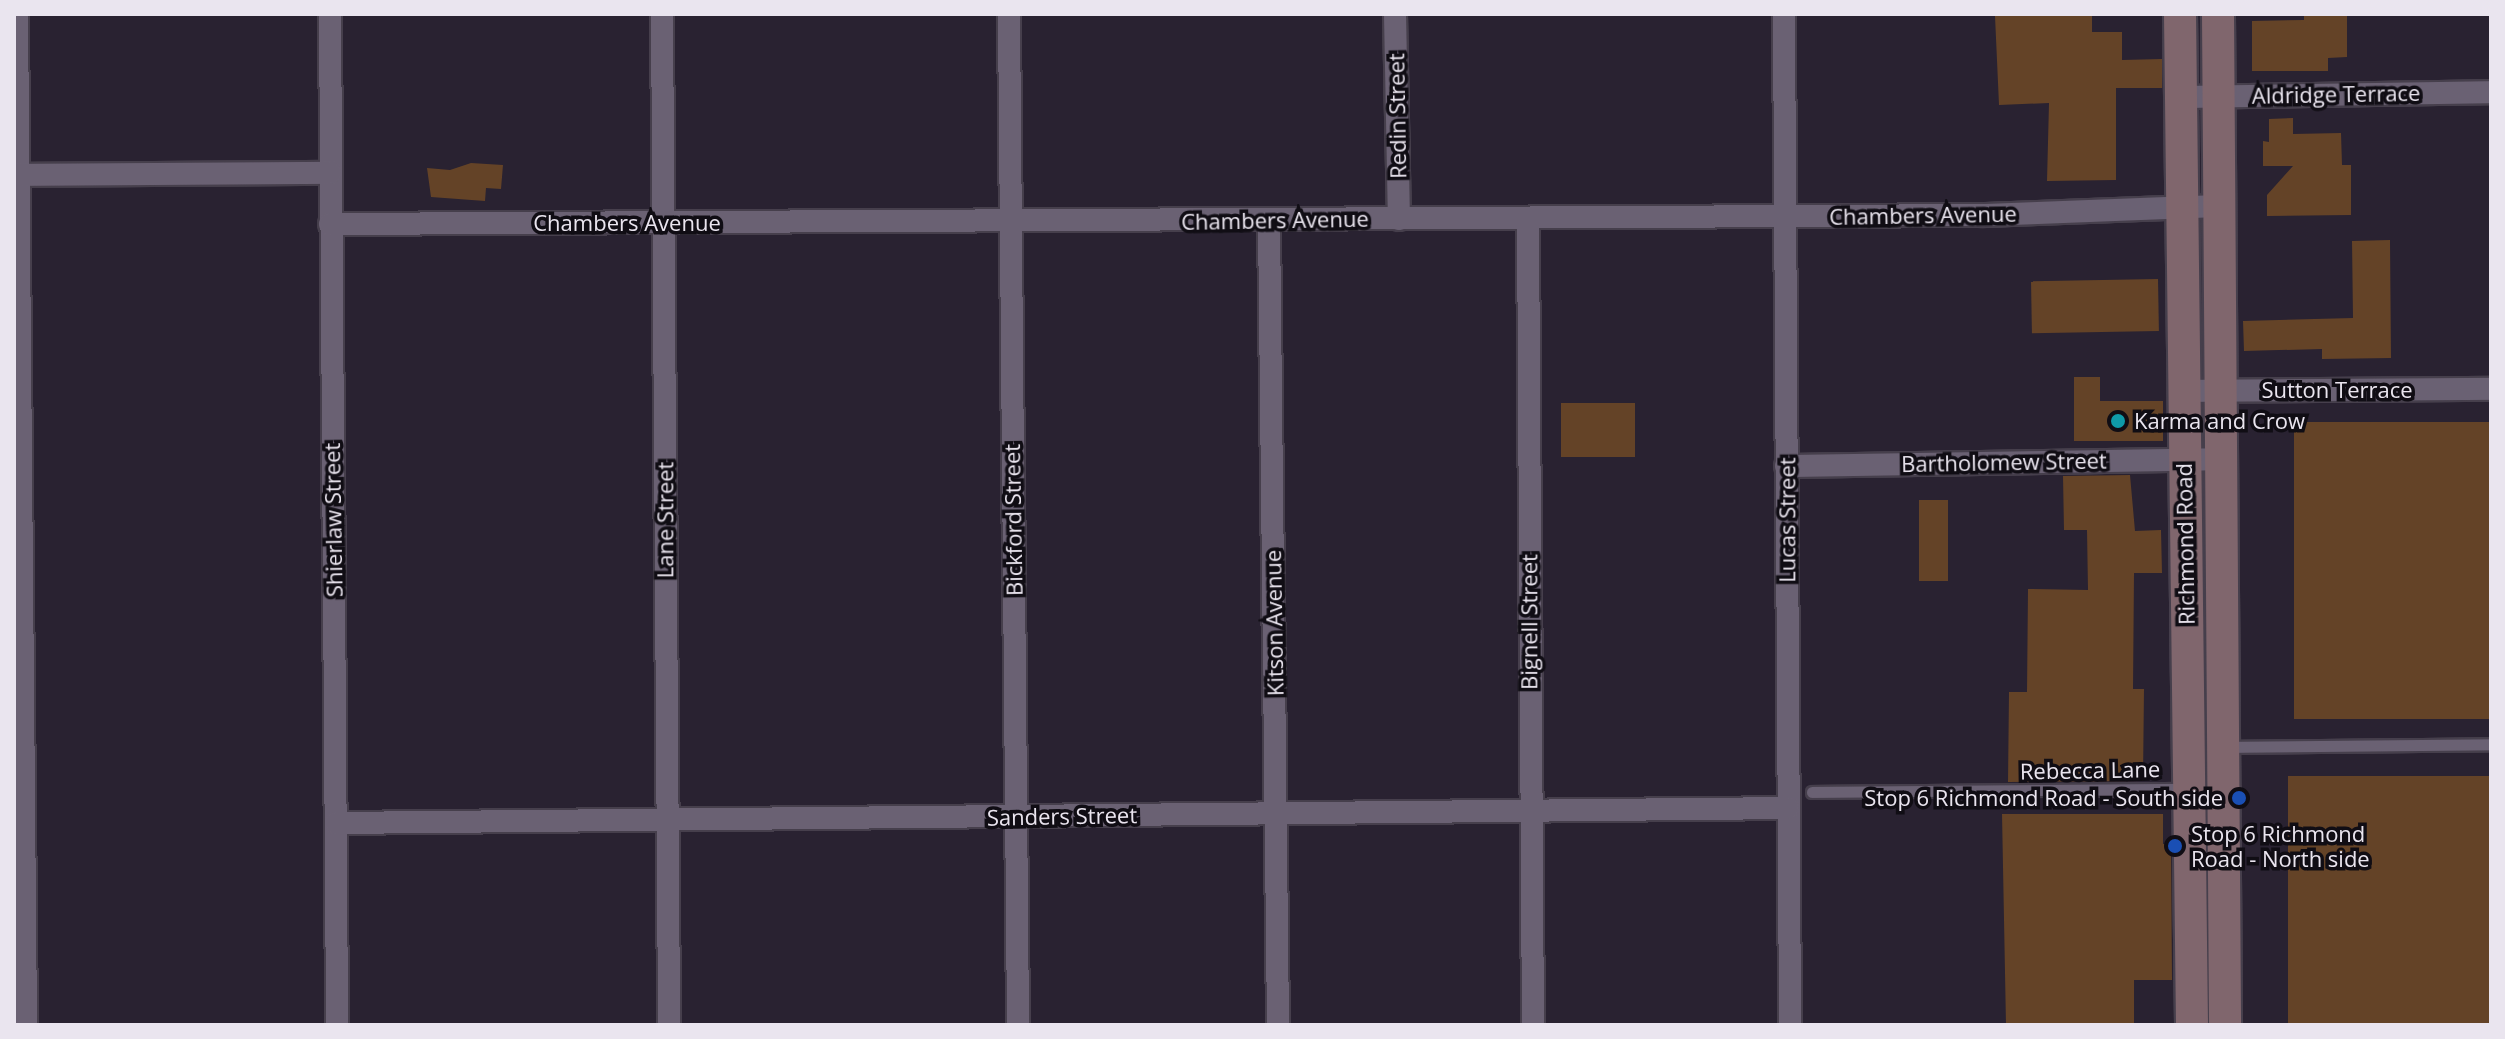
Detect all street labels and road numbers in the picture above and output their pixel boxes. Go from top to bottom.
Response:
street label: Redin Street [1383,53,1411,179]
street label: Aldridge Terrace [2252,79,2420,109]
street label: Chambers Avenue [1829,200,2017,230]
street label: Chambers Avenue [1181,205,1369,235]
street label: Chambers Avenue [533,210,721,236]
street label: Sutton Terrace [2261,377,2413,403]
street label: Shierlaw Street [318,443,348,597]
street label: Bickford Street [998,444,1028,596]
street label: Bartholomew Street [1901,447,2107,477]
street label: Lucas Street [1774,457,1800,583]
street label: Lane Street [652,462,678,578]
street label: Richmond Road [2170,463,2200,625]
street label: Kitson Avenue [1260,550,1288,696]
street label: Bignell Street [1516,554,1542,690]
street label: Rebecca Lane [2020,756,2160,784]
street label: Sanders Street [987,801,1137,831]

